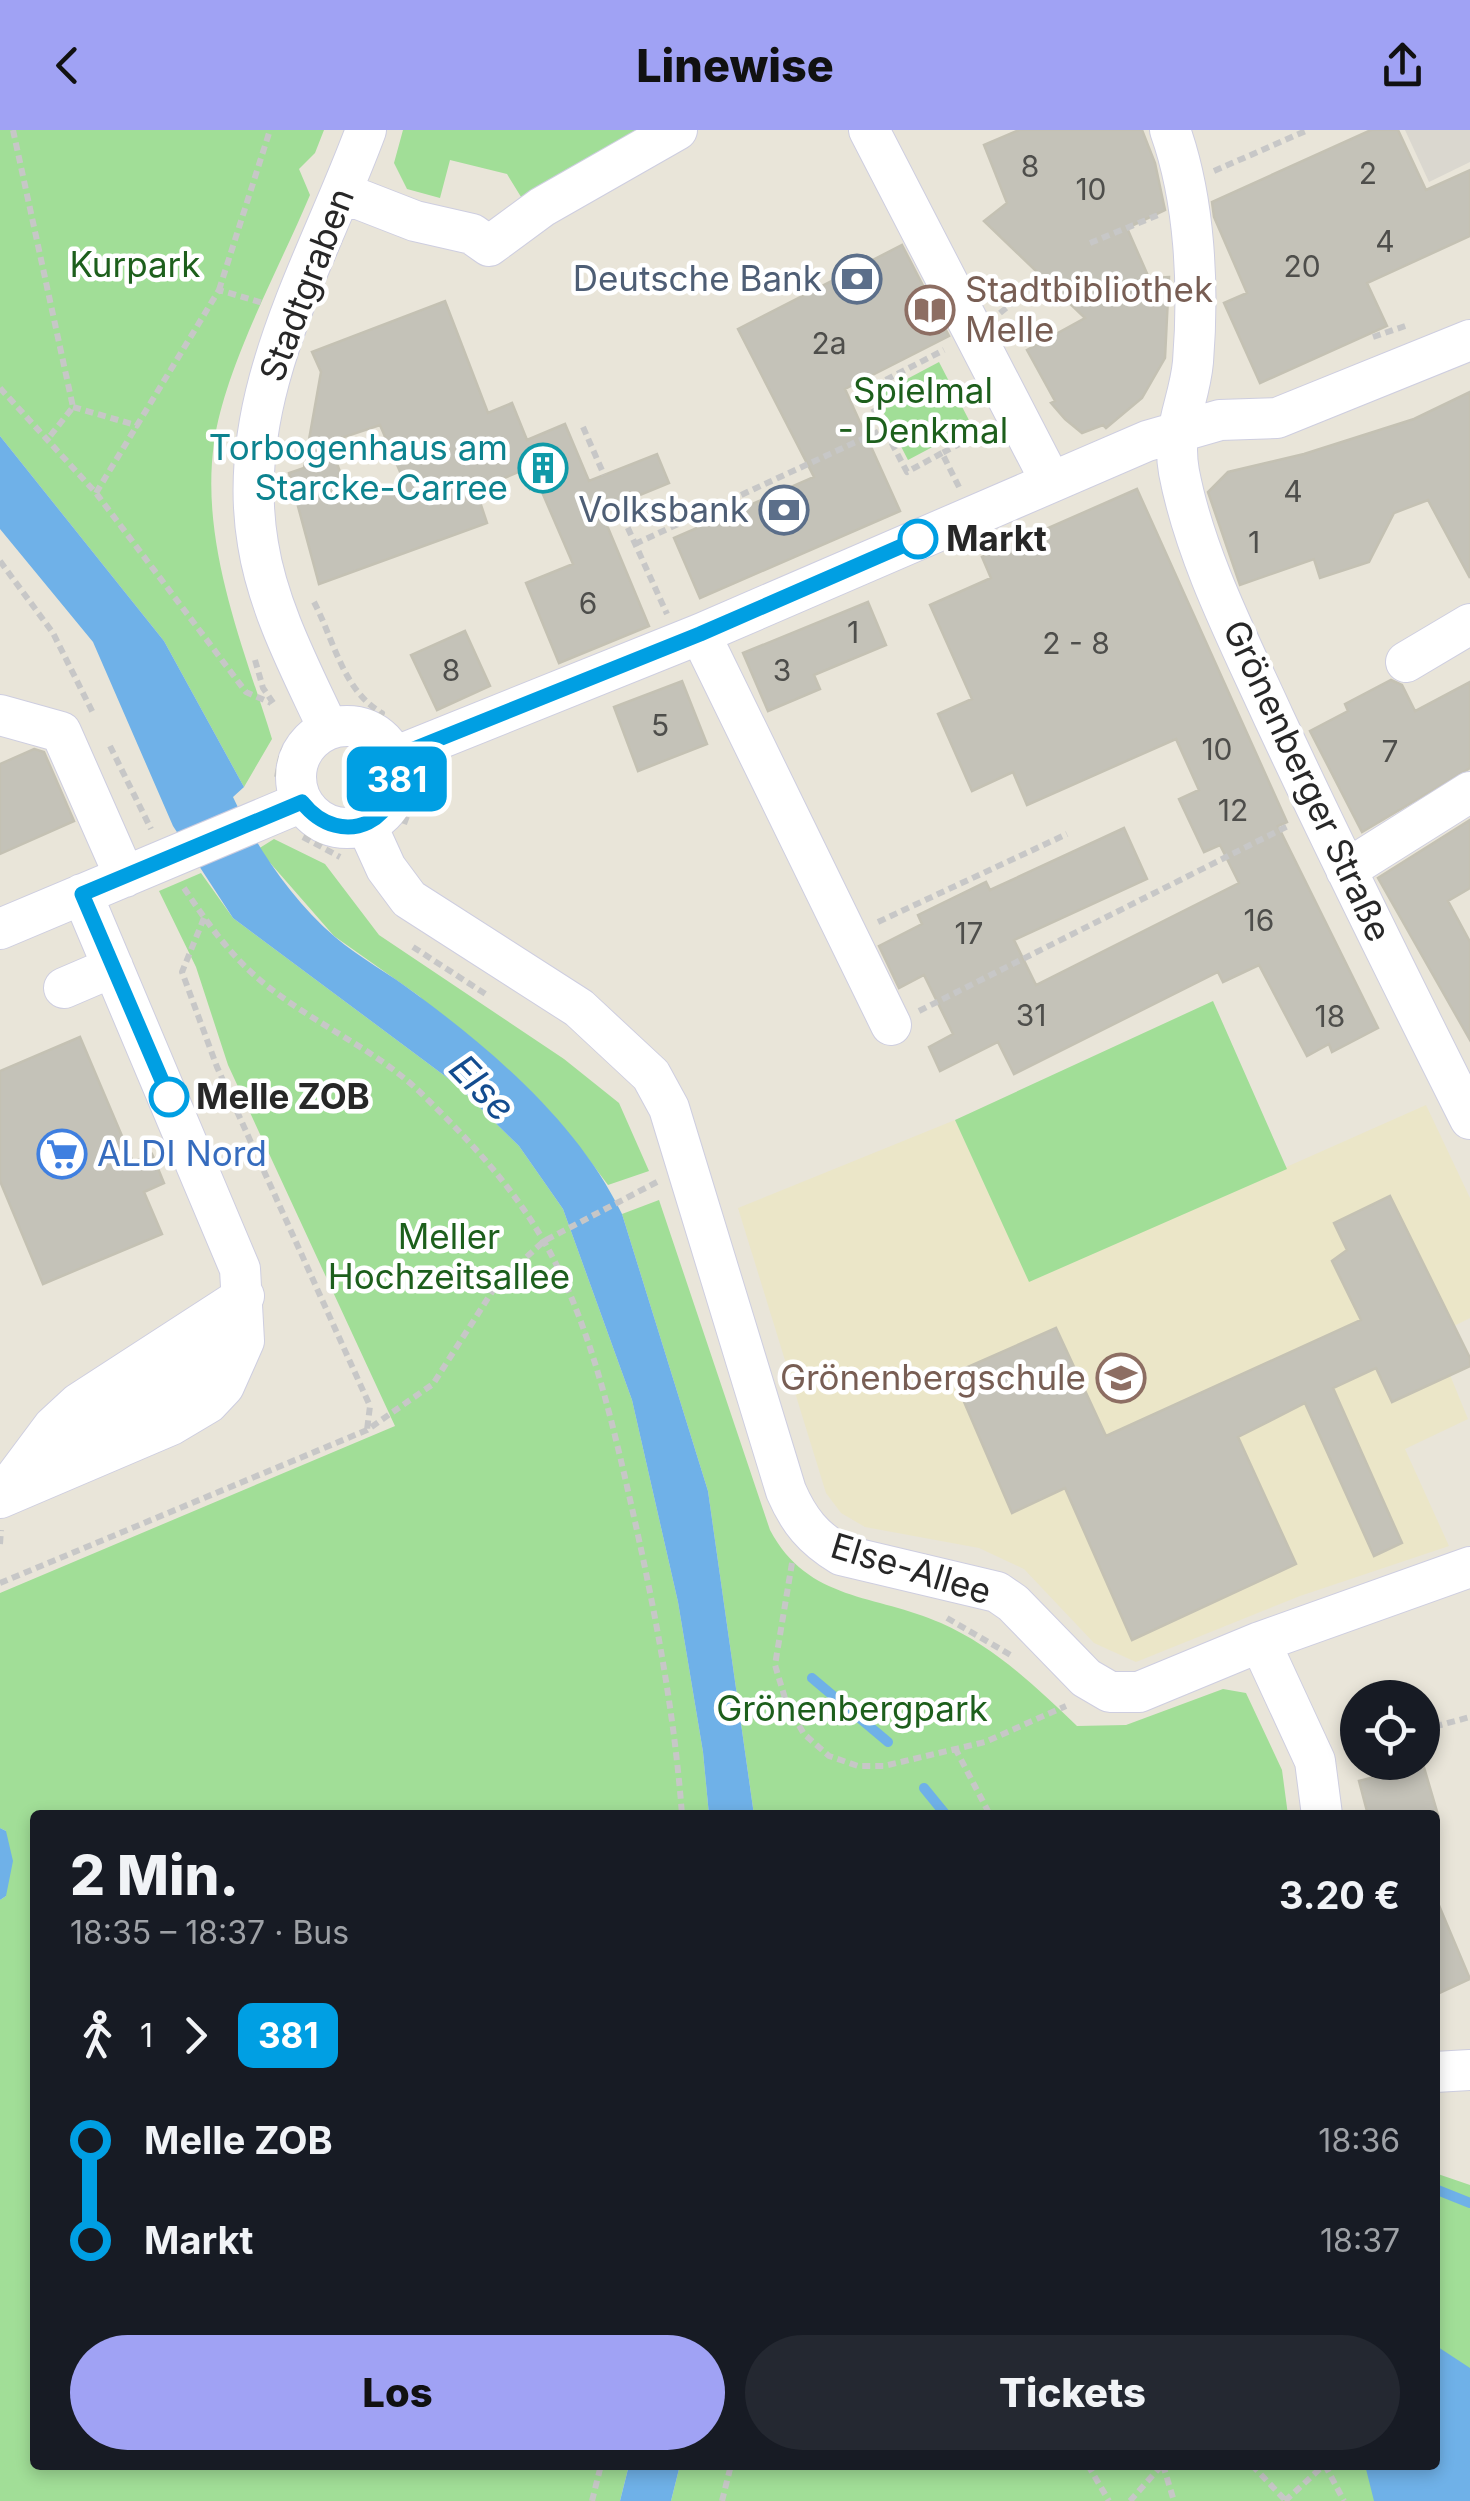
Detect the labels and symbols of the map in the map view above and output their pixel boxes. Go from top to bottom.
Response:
house number: 8 [1021,148,1039,184]
house number: 2 [1359,155,1377,191]
house number: 10 [1075,171,1107,207]
street label: Stadtgraben [250,182,362,387]
house number: 4 [1375,223,1395,259]
park label: Kurpark [69,243,201,285]
house number: 20 [1283,248,1321,284]
bank icon: Deutsche Bank [831,253,883,305]
place label: Deutsche Bank [573,257,822,299]
place label: Stadtbibliothek Melle [965,268,1213,350]
library icon: Stadtbibliothek Melle [904,284,956,336]
house number: 2a [811,325,847,361]
park label: Spielmal - Denkmal [838,369,1008,451]
place label: Torbogenhaus am Starcke-Carree [209,426,508,508]
building icon: Torbogenhaus am Starcke-Carree [517,442,569,494]
house number: 4 [1283,473,1303,509]
bank icon: Volksbank [758,484,810,536]
place label: Volksbank [578,488,749,530]
place label: Markt [946,517,1047,559]
marker: Markt [899,520,937,558]
house number: 1 [1248,524,1260,560]
house number: 6 [579,585,597,621]
street label: Grönenberger Straße [1215,613,1401,948]
house number: 1 [847,614,859,650]
house number: 2 - 8 [1042,625,1110,661]
house number: 8 [442,652,460,688]
house number: 3 [773,652,791,688]
house number: 5 [651,707,669,743]
house number: 10 [1201,731,1233,767]
house number: 7 [1382,733,1398,769]
line badge: 381 [340,746,454,812]
house number: 12 [1218,792,1248,828]
house number: 16 [1244,902,1274,938]
house number: 17 [954,915,984,951]
house number: 31 [1016,997,1046,1033]
house number: 18 [1315,998,1345,1034]
water label: Else [440,1045,525,1130]
place label: Melle ZOB [196,1075,370,1117]
marker: Melle ZOB [150,1078,188,1116]
supermarket icon: ALDI Nord [36,1128,88,1180]
place label: ALDI Nord [97,1132,267,1174]
park label: Meller Hochzeitsallee [328,1215,570,1297]
school or university icon: Grönenbergschule [1095,1352,1147,1404]
place label: Grönenbergschule [780,1356,1086,1398]
street label: Else-Allee [826,1524,996,1612]
park label: Grönenbergpark [716,1687,988,1729]

